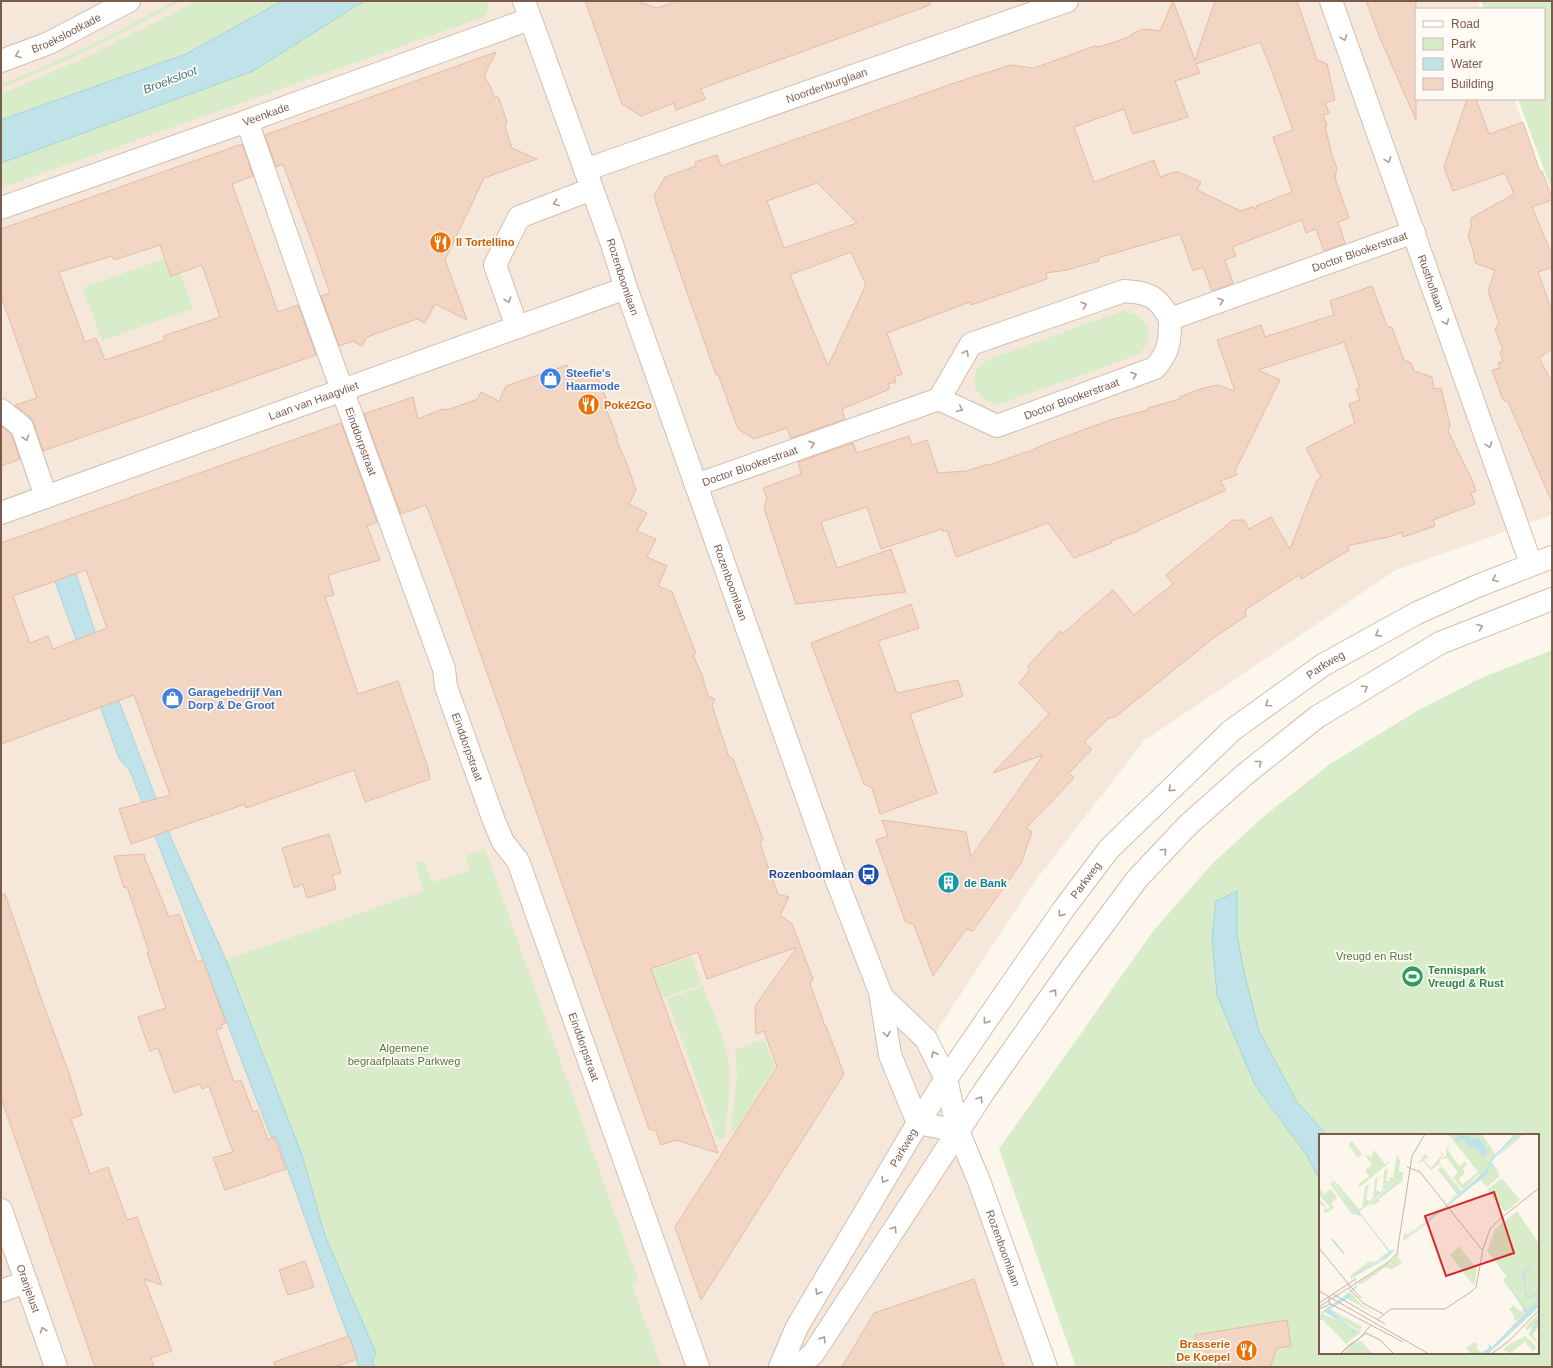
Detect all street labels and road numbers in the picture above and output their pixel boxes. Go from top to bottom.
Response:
street label: Broekslootkade [30,11,103,55]
street label: Noordenburglaan [784,66,869,105]
street label: Veenkade [241,100,291,128]
street label: Doctor Blookerstraat [1310,229,1409,274]
street label: Rozenboomlaan [605,237,641,317]
street label: Rusthoflaan [1416,253,1447,312]
street label: Doctor Blookerstraat [1022,376,1121,422]
street label: Laan van Haagvliet [267,379,360,422]
street label: Einddorpstraat [343,406,379,477]
street label: Doctor Blookerstraat [700,444,799,488]
street label: Rozenboomlaan [712,543,750,622]
street label: Parkweg [1304,648,1347,681]
street label: Einddorpstraat [450,711,485,783]
street label: Parkweg [1068,859,1103,901]
street label: Einddorpstraat [566,1011,602,1083]
street label: Parkweg [887,1126,919,1169]
street label: Rozenboomlaan [984,1208,1022,1288]
street label: Oranjelust [14,1263,42,1314]

